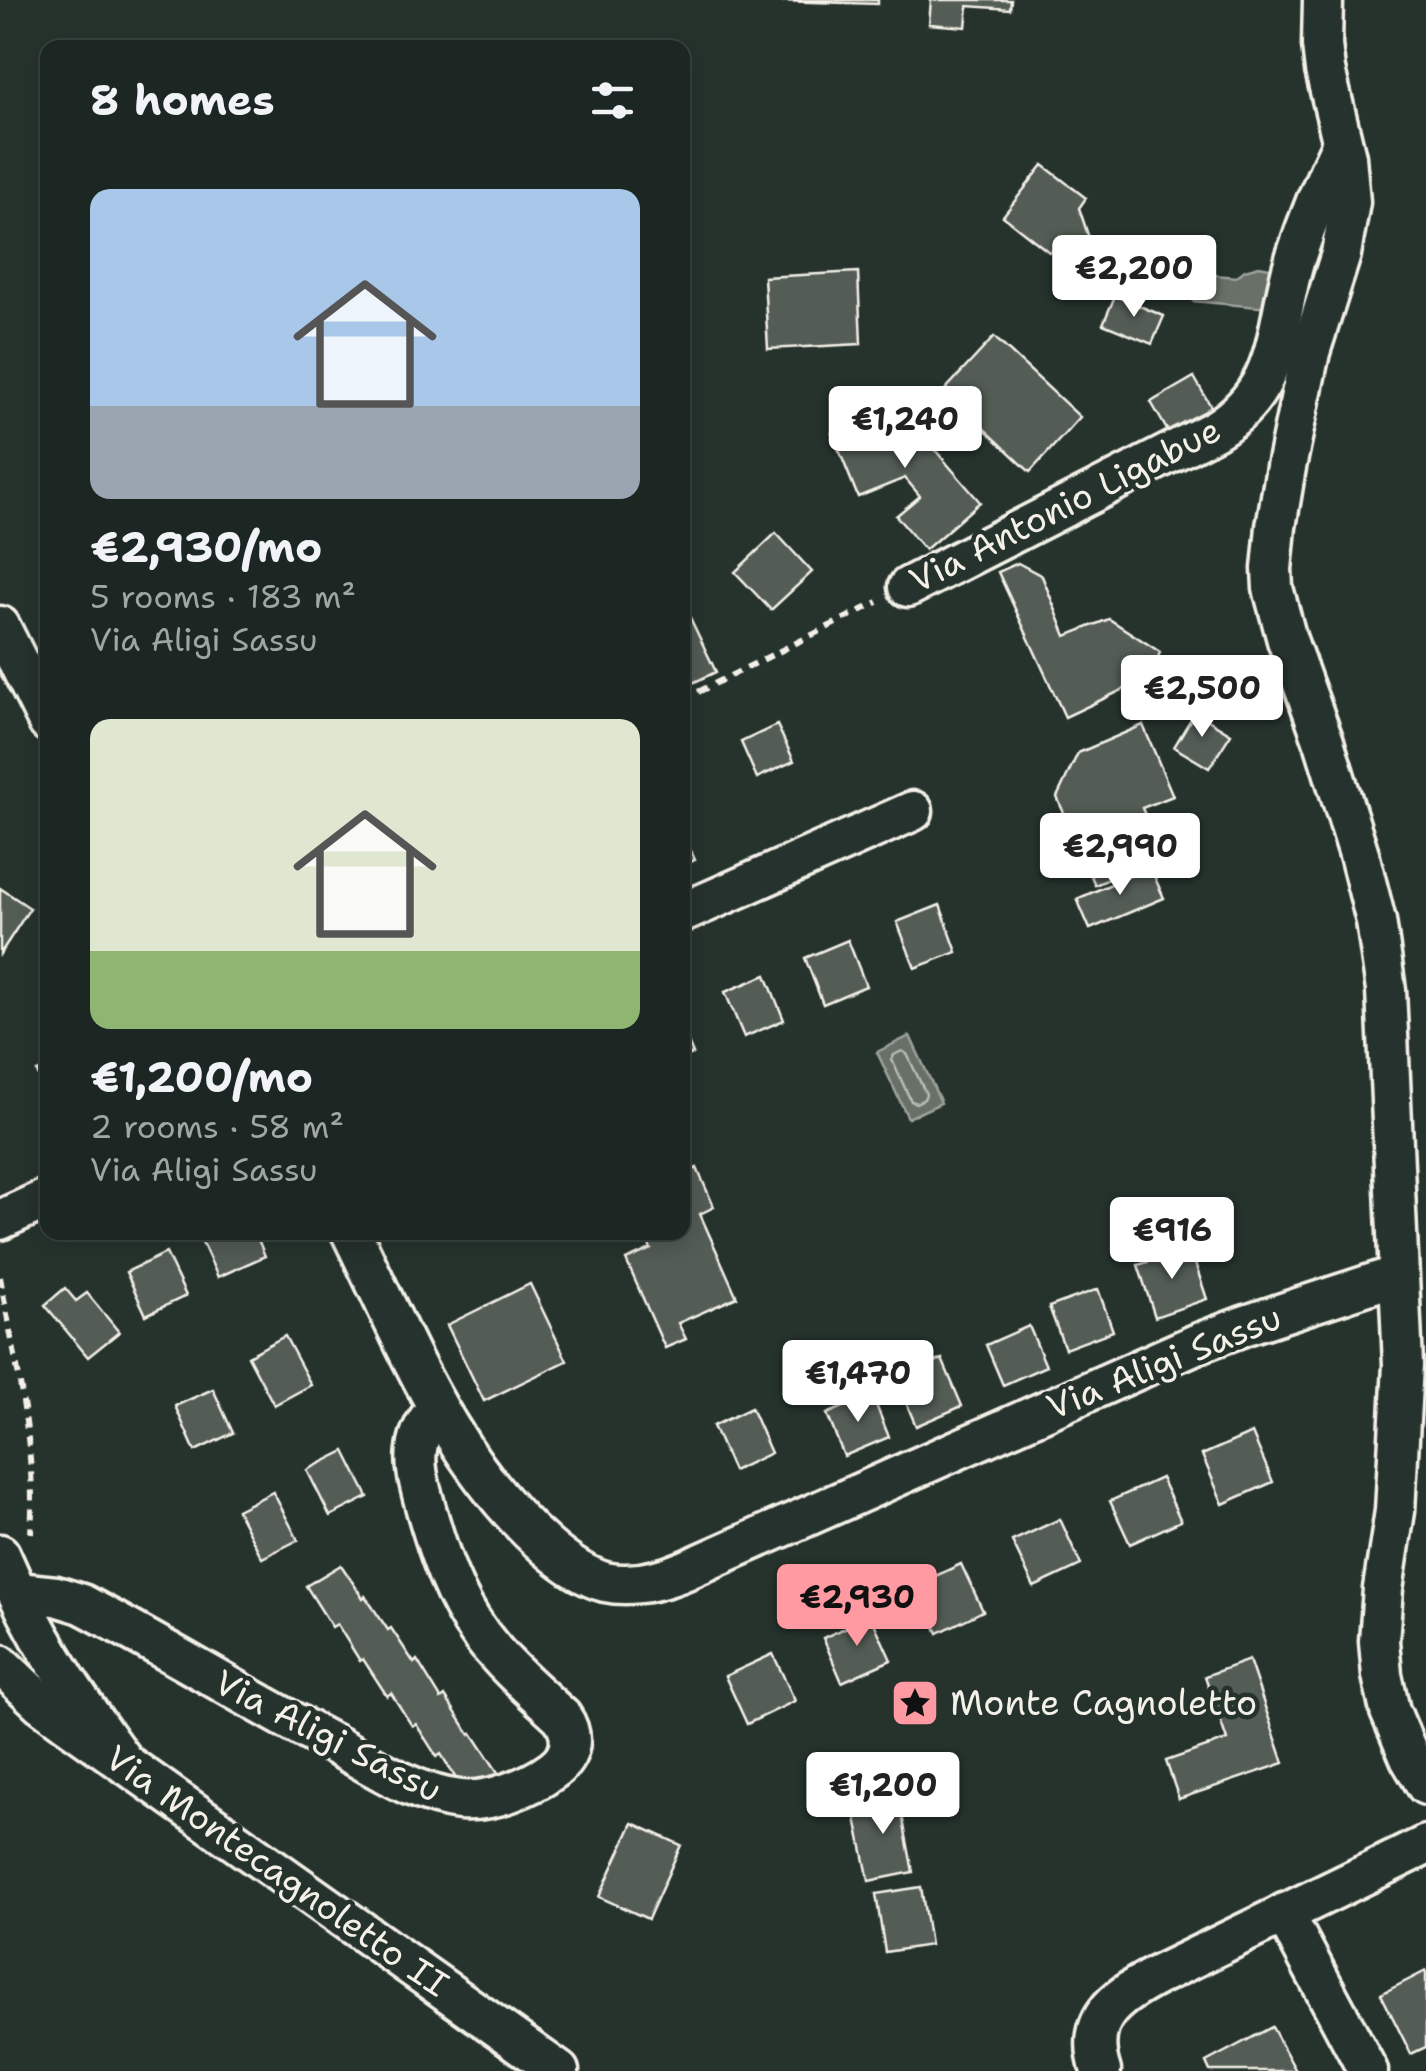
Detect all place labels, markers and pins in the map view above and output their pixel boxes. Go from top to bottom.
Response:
pin: €2,200 [1053,235,1215,320]
pin: €1,240 [824,386,986,471]
pin: €2,500 [1121,655,1283,740]
pin: €2,990 [1039,813,1201,898]
pin: €916 [1113,1197,1231,1282]
pin: €1,470 [777,1340,939,1425]
pin: €2,930 [776,1564,938,1649]
place icon: Monte Cagnoletto [889,1677,941,1729]
place label: Monte Cagnoletto [950,1679,1257,1726]
pin: €1,200 [802,1752,964,1837]

